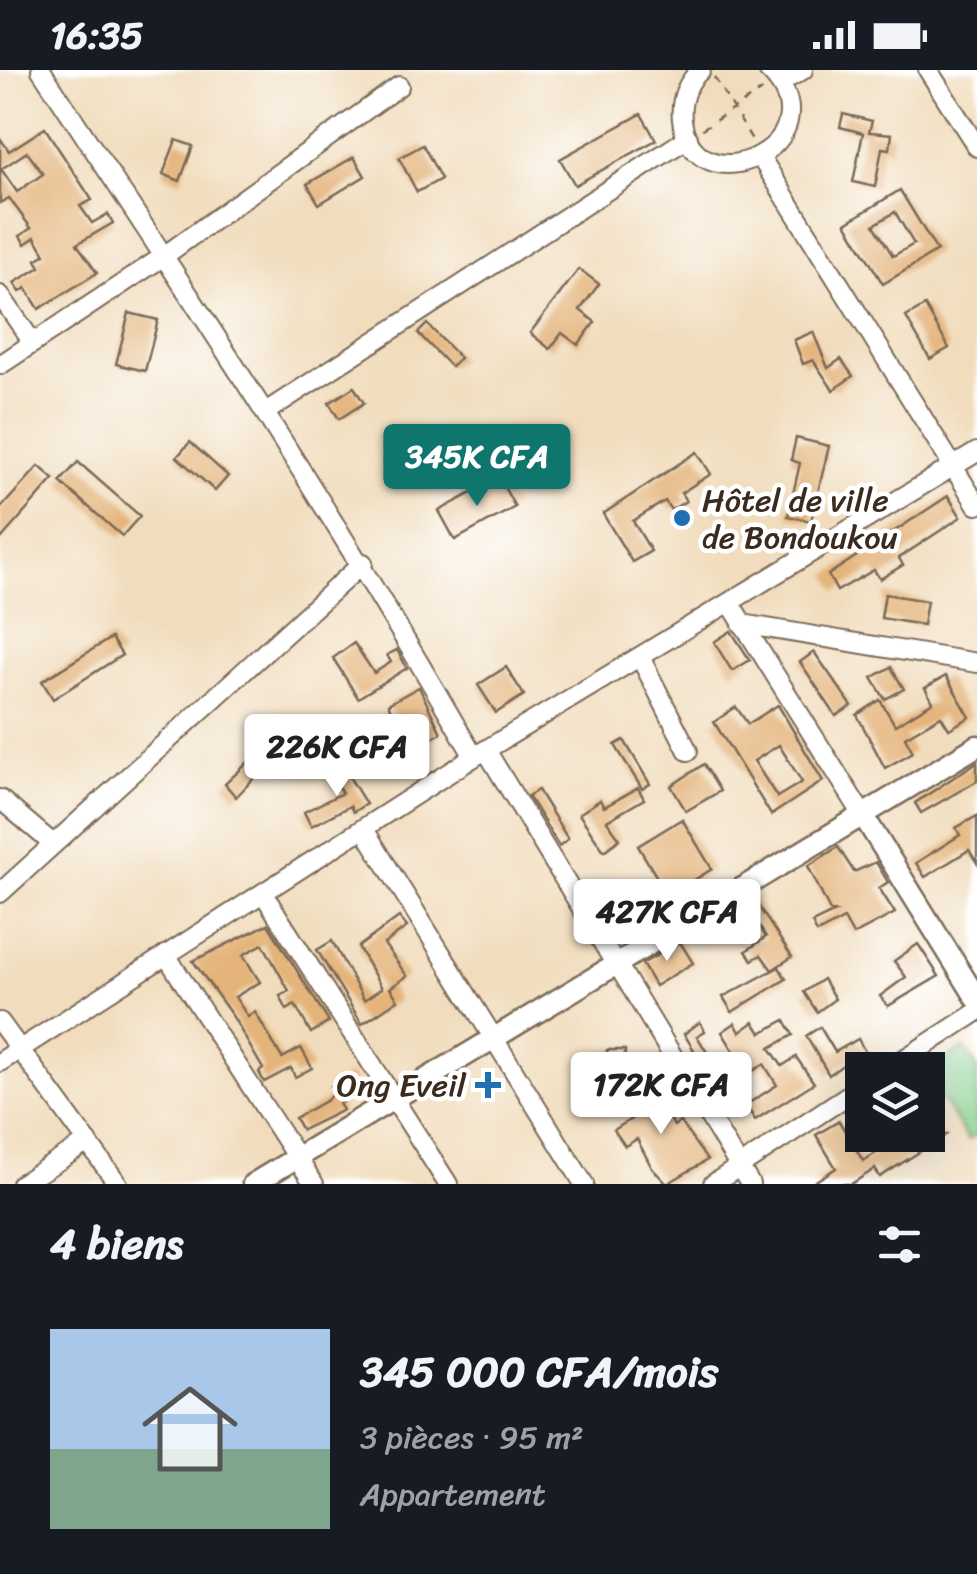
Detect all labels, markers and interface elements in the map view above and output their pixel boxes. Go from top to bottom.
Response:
text: 16:35 [50,2,143,69]
pin: 345K CFA [374,424,580,509]
text: 345K CFA [405,428,549,485]
place label: Hôtel de ville de Bondoukou [702,472,898,566]
marker: Hôtel de ville de Bondoukou [671,507,693,529]
pin: 226K CFA [234,714,440,799]
text: 226K CFA [266,718,408,775]
pin: 427K CFA [564,879,770,964]
text: 427K CFA [596,883,738,940]
pin: 172K CFA [558,1052,764,1137]
map controls [845,1052,945,1152]
button: layers [845,1052,945,1152]
text: 172K CFA [593,1056,729,1113]
place label: Ong Eveil [336,1057,467,1114]
marker: Ong Eveil [475,1072,501,1098]
text: 4 biens [50,1207,183,1281]
icon: filters [872,1217,927,1272]
text: 345 000 CFA/mois [360,1335,718,1409]
icon: home [130,1369,250,1489]
text: 3 pièces · 95 m² [360,1409,584,1466]
text: Appartement [360,1466,546,1523]

